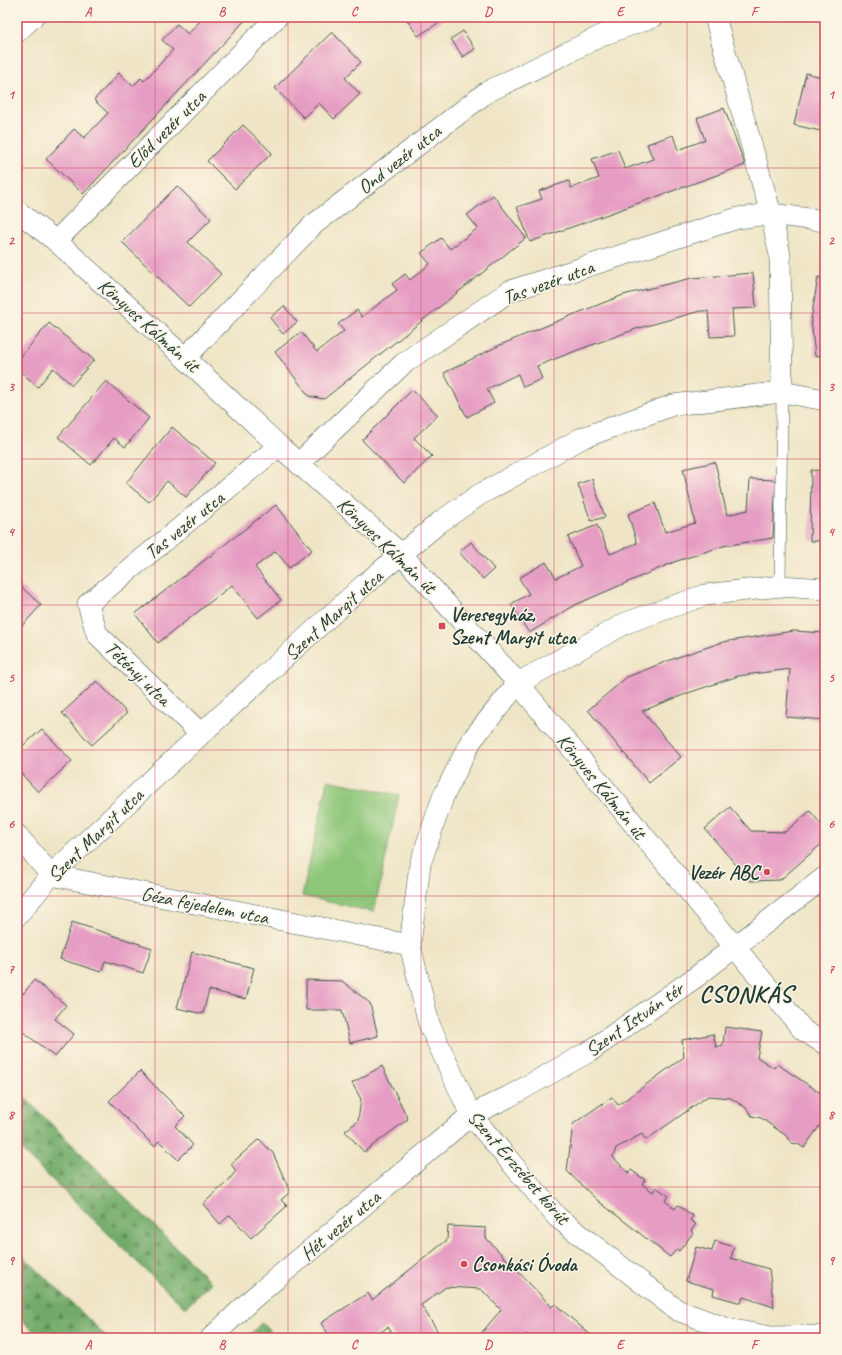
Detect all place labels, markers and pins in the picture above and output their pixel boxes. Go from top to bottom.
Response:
place label: Veresegyház, Szent Margit utca [450,602,578,650]
marker: Veresegyház, Szent Margit utca [437,621,447,631]
place label: Vezér ABC [688,860,762,885]
marker: Vezér ABC [762,867,772,877]
place label: Csonkási Óvoda [472,1252,579,1277]
marker: Csonkási Óvoda [459,1259,469,1269]

